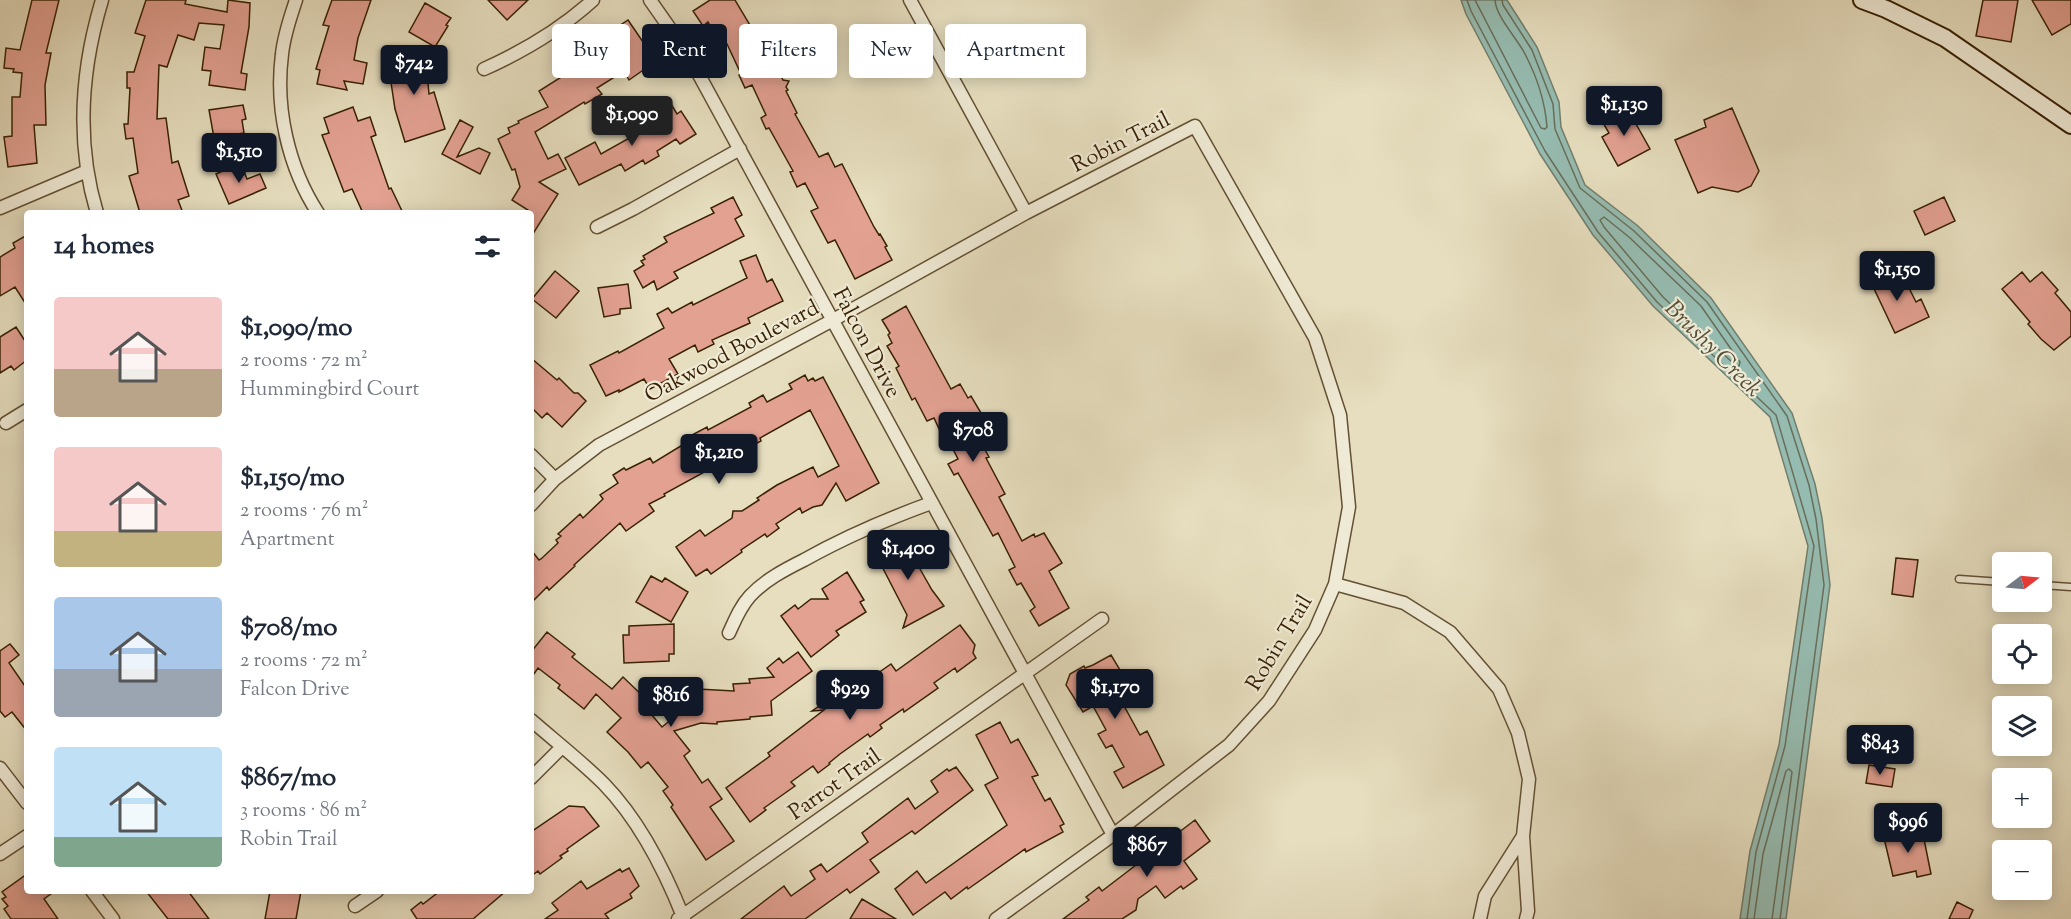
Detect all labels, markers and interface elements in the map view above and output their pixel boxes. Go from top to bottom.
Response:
chip: Buy [552,24,630,78]
chip: Rent [642,24,727,78]
chip: Filters [739,24,837,78]
chip: New [849,24,933,78]
chip: Apartment [945,24,1086,78]
pin: $742 [378,45,450,96]
text: $742 [395,50,433,79]
pin: $1,130 [1575,86,1673,137]
text: $1,130 [1600,91,1648,120]
pin: $1,090 [583,96,681,147]
text: $1,090 [606,101,658,130]
street label: Robin Trail [1066,105,1176,182]
pin: $1,510 [190,133,288,184]
text: $1,510 [216,138,262,167]
text: 14 homes [54,228,154,265]
icon: filters [471,230,504,263]
pin: $1,150 [1848,251,1946,302]
text: $1,150 [1874,256,1920,285]
street label: Falcon Drive [823,283,908,404]
street label: Oakwood Boulevard [639,293,826,412]
water label: Brushy Creek [1656,293,1769,406]
text: $1,090/mo [240,310,353,347]
icon: home [102,321,174,393]
text: 2 rooms · 72 m² [240,347,368,376]
text: Hummingbird Court [240,376,419,405]
pin: $708 [937,412,1009,463]
text: $708 [953,417,993,446]
pin: $1,210 [670,434,768,485]
text: $1,210 [695,439,744,468]
text: $1,150/mo [240,460,345,497]
icon: home [102,471,174,543]
text: 2 rooms · 76 m² [240,497,368,526]
text: Apartment [240,526,335,555]
pin: $1,400 [859,530,957,581]
text: $1,400 [881,535,935,564]
north arrow [1992,552,2052,612]
map controls [1992,552,2052,900]
street label: Robin Trail [1239,589,1322,698]
text: $708/mo [240,610,337,647]
icon: home [102,621,174,693]
button: locate [1992,624,2052,684]
text: 2 rooms · 72 m² [240,647,368,676]
pin: $1,170 [1066,669,1164,720]
pin: $929 [814,670,886,721]
text: $1,170 [1090,674,1140,703]
text: $929 [830,675,870,704]
text: Falcon Drive [240,676,350,705]
pin: $816 [635,677,707,728]
text: $816 [652,682,690,711]
button: layers [1992,696,2052,756]
pin: $843 [1844,725,1916,776]
text: $843 [1861,730,1899,759]
street label: Parrot Trail [783,742,889,829]
text: $867/mo [240,760,336,797]
button: + [1992,768,2052,828]
icon: home [102,771,174,843]
text: 3 rooms · 86 m² [240,797,367,826]
pin: $996 [1872,803,1944,854]
text: $996 [1888,808,1928,837]
text: Robin Trail [240,826,338,855]
pin: $867 [1111,827,1183,878]
text: $867 [1127,832,1167,861]
button: − [1992,840,2052,900]

